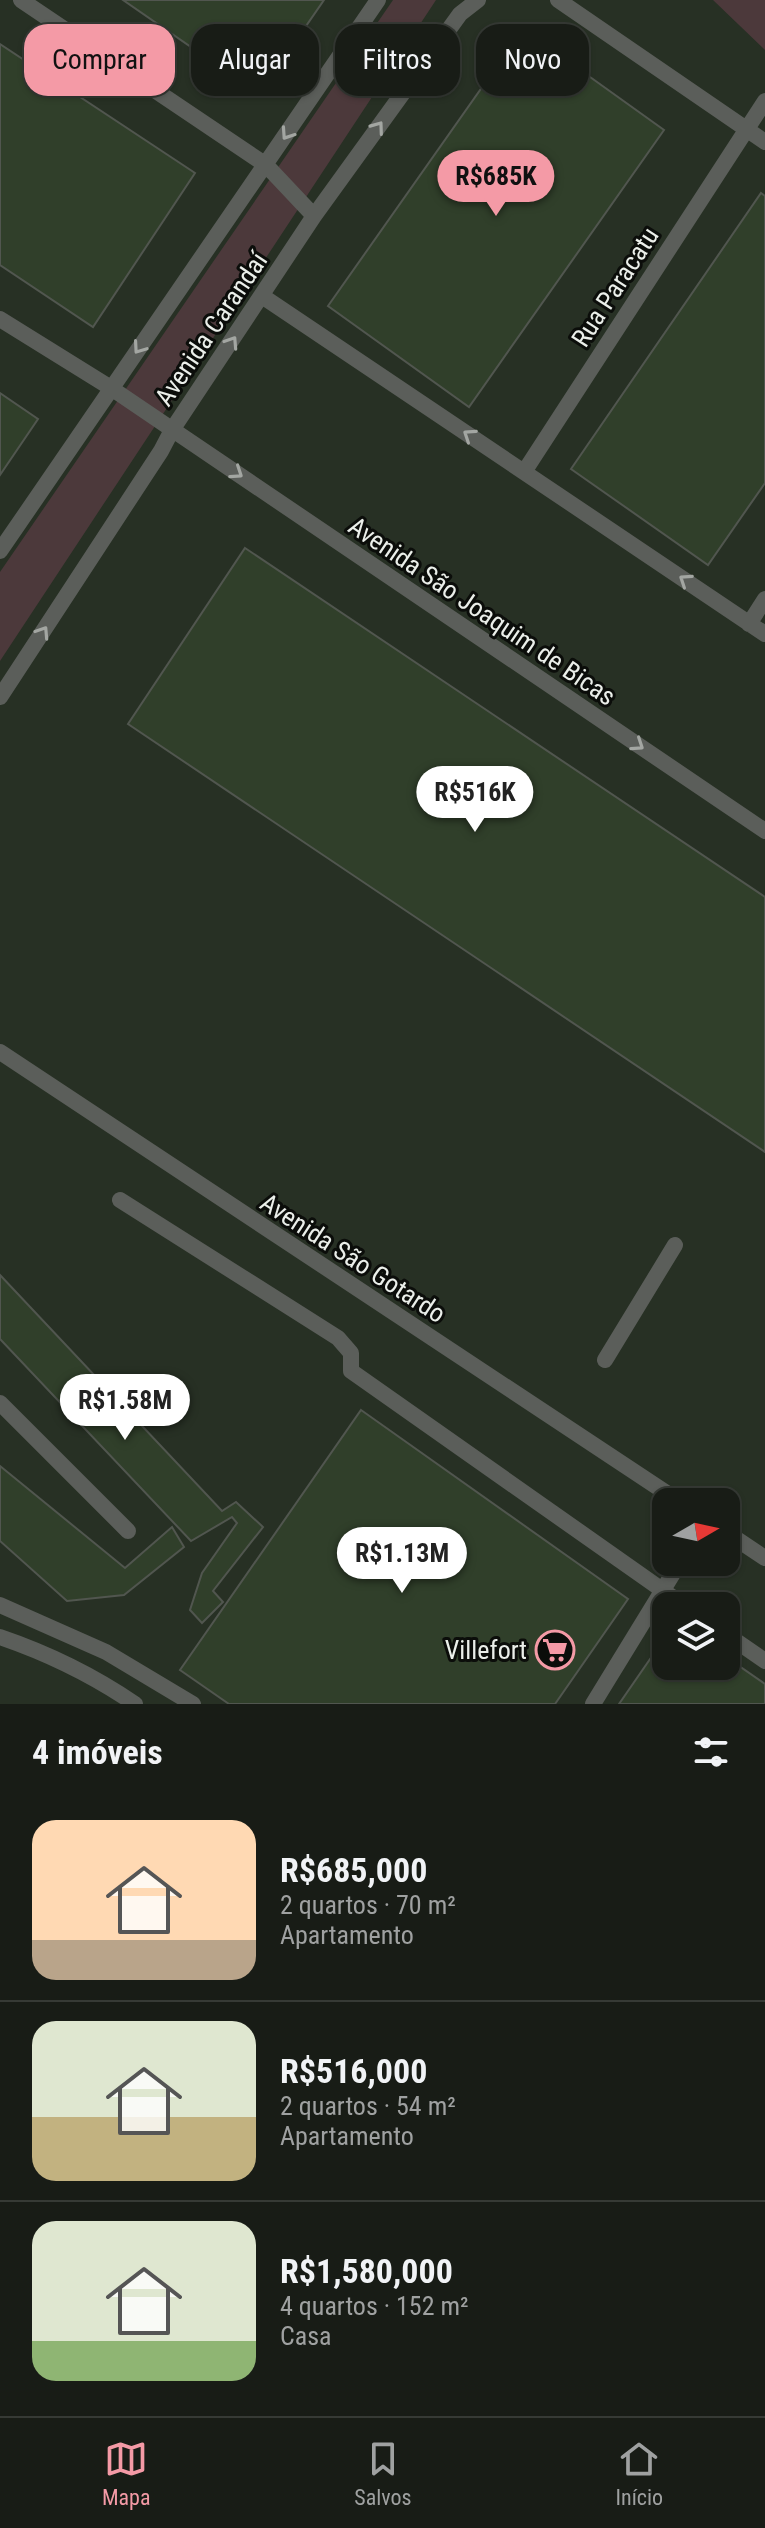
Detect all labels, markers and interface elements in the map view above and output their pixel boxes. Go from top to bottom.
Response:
chip: Comprar [24,24,175,96]
chip: Alugar [191,24,319,96]
chip: Filtros [335,24,460,96]
chip: Novo [476,24,589,96]
one-way arrow [368,122,383,136]
one-way arrow [282,125,297,139]
pin: R$685K [431,150,561,218]
text: R$685K [455,161,537,191]
street label: Rua Paracatu [565,222,665,352]
street label: Avenida Carandaí [149,245,274,411]
one-way arrow [222,336,237,351]
one-way arrow [134,339,149,353]
one-way arrow [463,430,477,445]
one-way arrow [228,464,242,479]
street label: Avenida São Joaquim de Bicas [343,510,621,712]
one-way arrow [679,575,693,590]
one-way arrow [33,626,48,641]
one-way arrow [629,735,643,750]
pin: R$516K [410,766,540,834]
text: R$516K [434,777,516,807]
street label: Avenida São Gotardo [255,1187,451,1329]
pin: R$1.58M [51,1374,199,1442]
text: R$1.58M [78,1385,172,1415]
north arrow [652,1488,740,1576]
map controls [652,1488,740,1680]
pin: R$1.13M [328,1527,476,1595]
text: R$1.13M [355,1538,449,1568]
button: layers [652,1592,740,1680]
supermarket icon: Villefort [534,1629,576,1671]
place label: Villefort [445,1635,527,1665]
icon: filters [689,1730,733,1774]
text: 4 imóveis [32,1732,163,1772]
text: R$685,000 [280,1850,427,1890]
icon: home [96,1852,192,1948]
text: 2 quartos · 70 m² [280,1890,456,1920]
text: Apartamento [280,1920,414,1950]
text: R$516,000 [280,2051,427,2091]
icon: home [96,2053,192,2149]
text: 2 quartos · 54 m² [280,2091,456,2121]
text: Apartamento [280,2121,414,2151]
text: R$1,580,000 [280,2251,453,2291]
icon: home [96,2253,192,2349]
text: 4 quartos · 152 m² [280,2291,469,2321]
text: Casa [280,2321,332,2351]
tab: Mapa [102,2437,150,2510]
tab: Salvos [354,2437,412,2510]
tab: Início [615,2437,663,2510]

